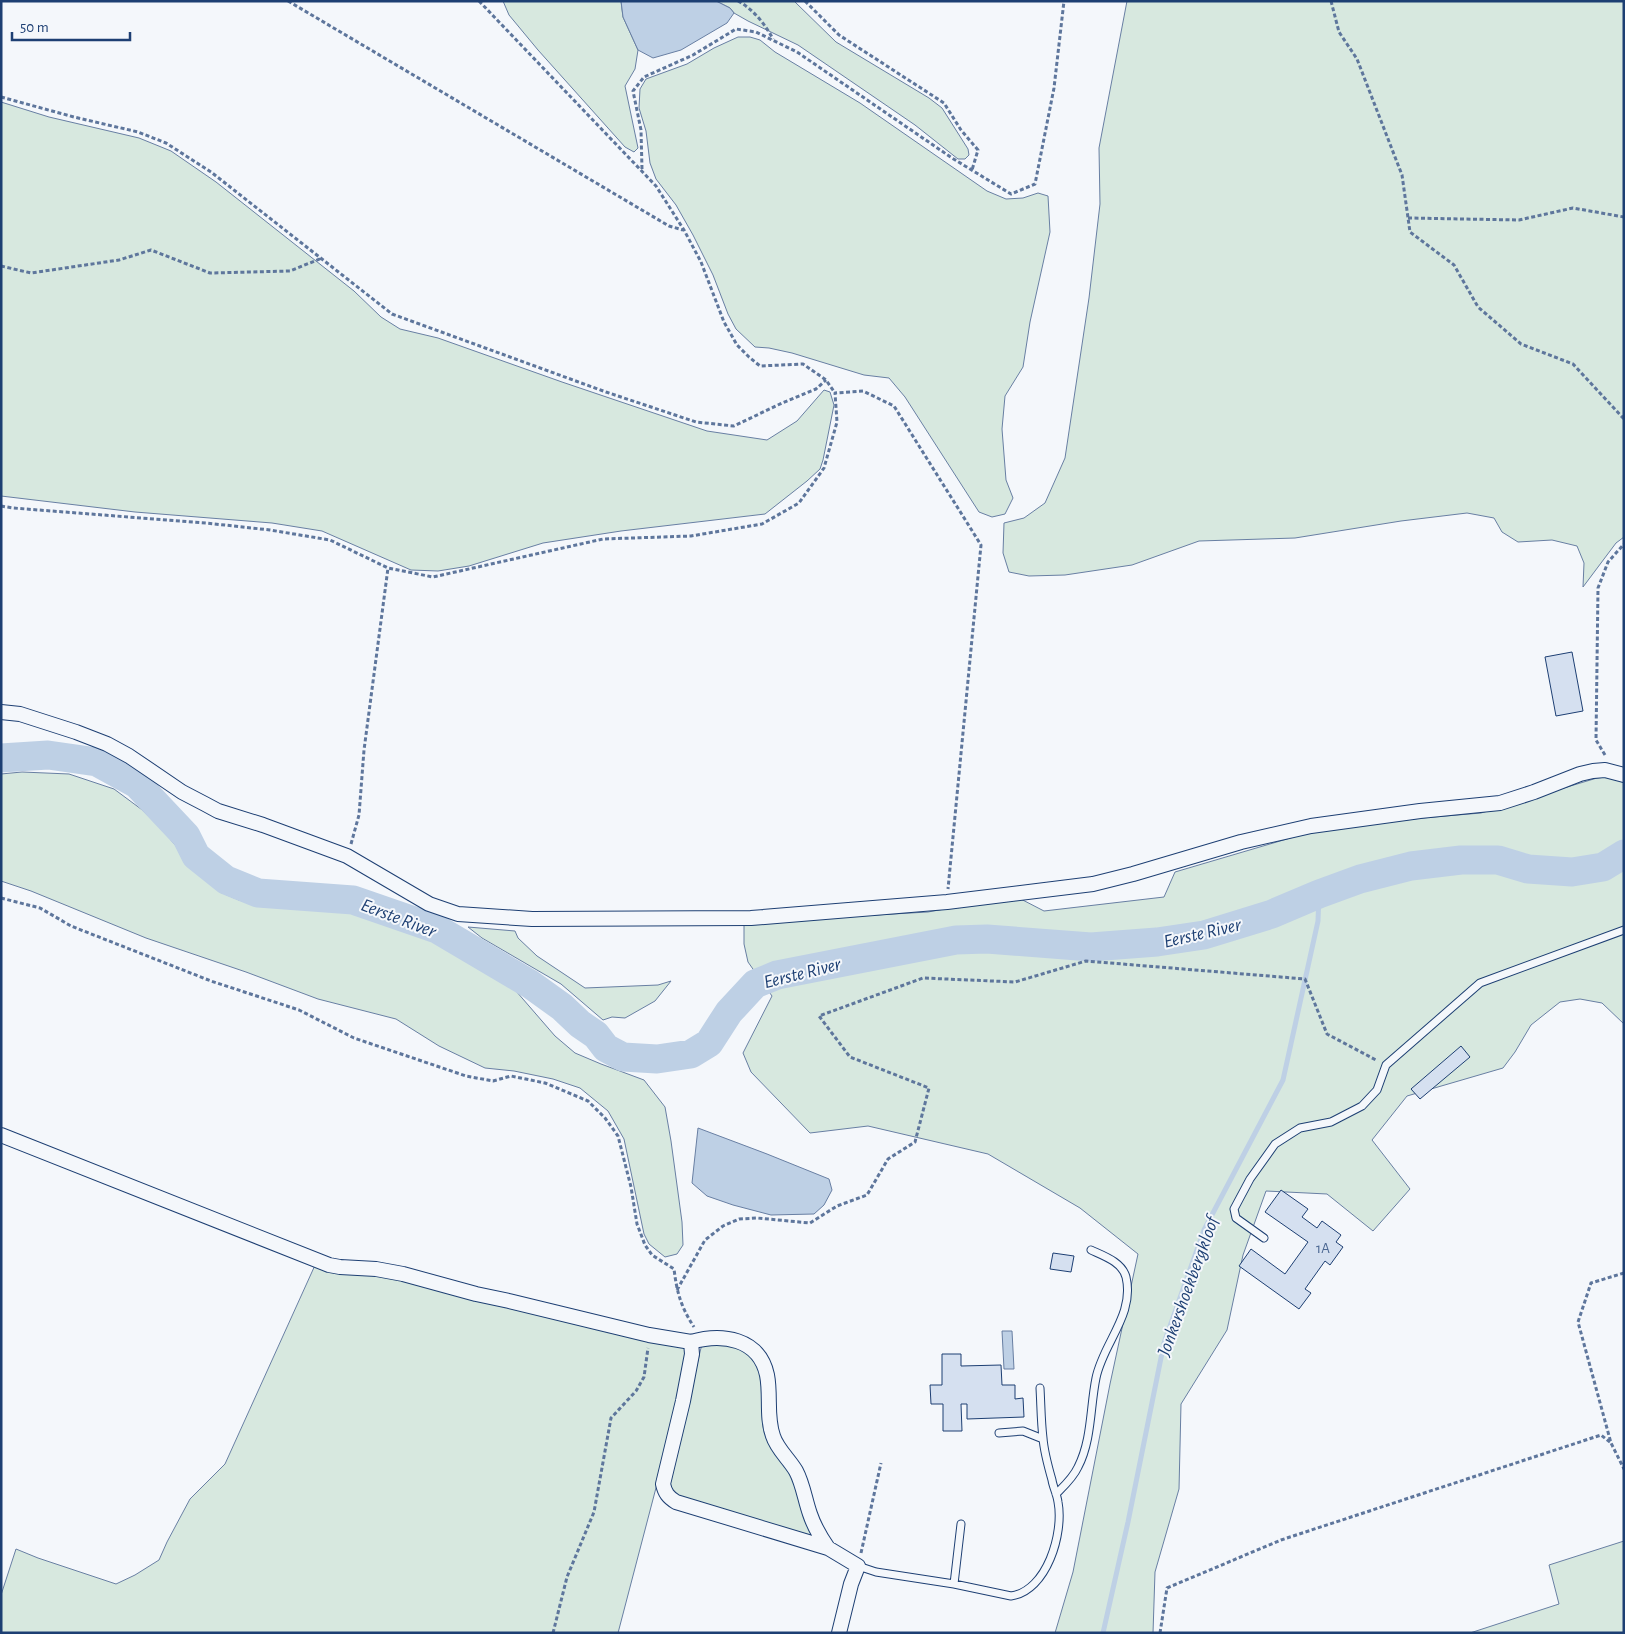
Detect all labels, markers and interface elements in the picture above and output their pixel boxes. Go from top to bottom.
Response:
scale bar [12,10,130,42]
text: 50 m [20,20,49,35]
water label: Eerste River [358,895,439,942]
water label: Eerste River [1162,915,1244,952]
water label: Eerste River [762,955,844,992]
water label: Jonkershoekbergkloof [1154,1211,1224,1360]
house number: 1A [1316,1241,1330,1256]

